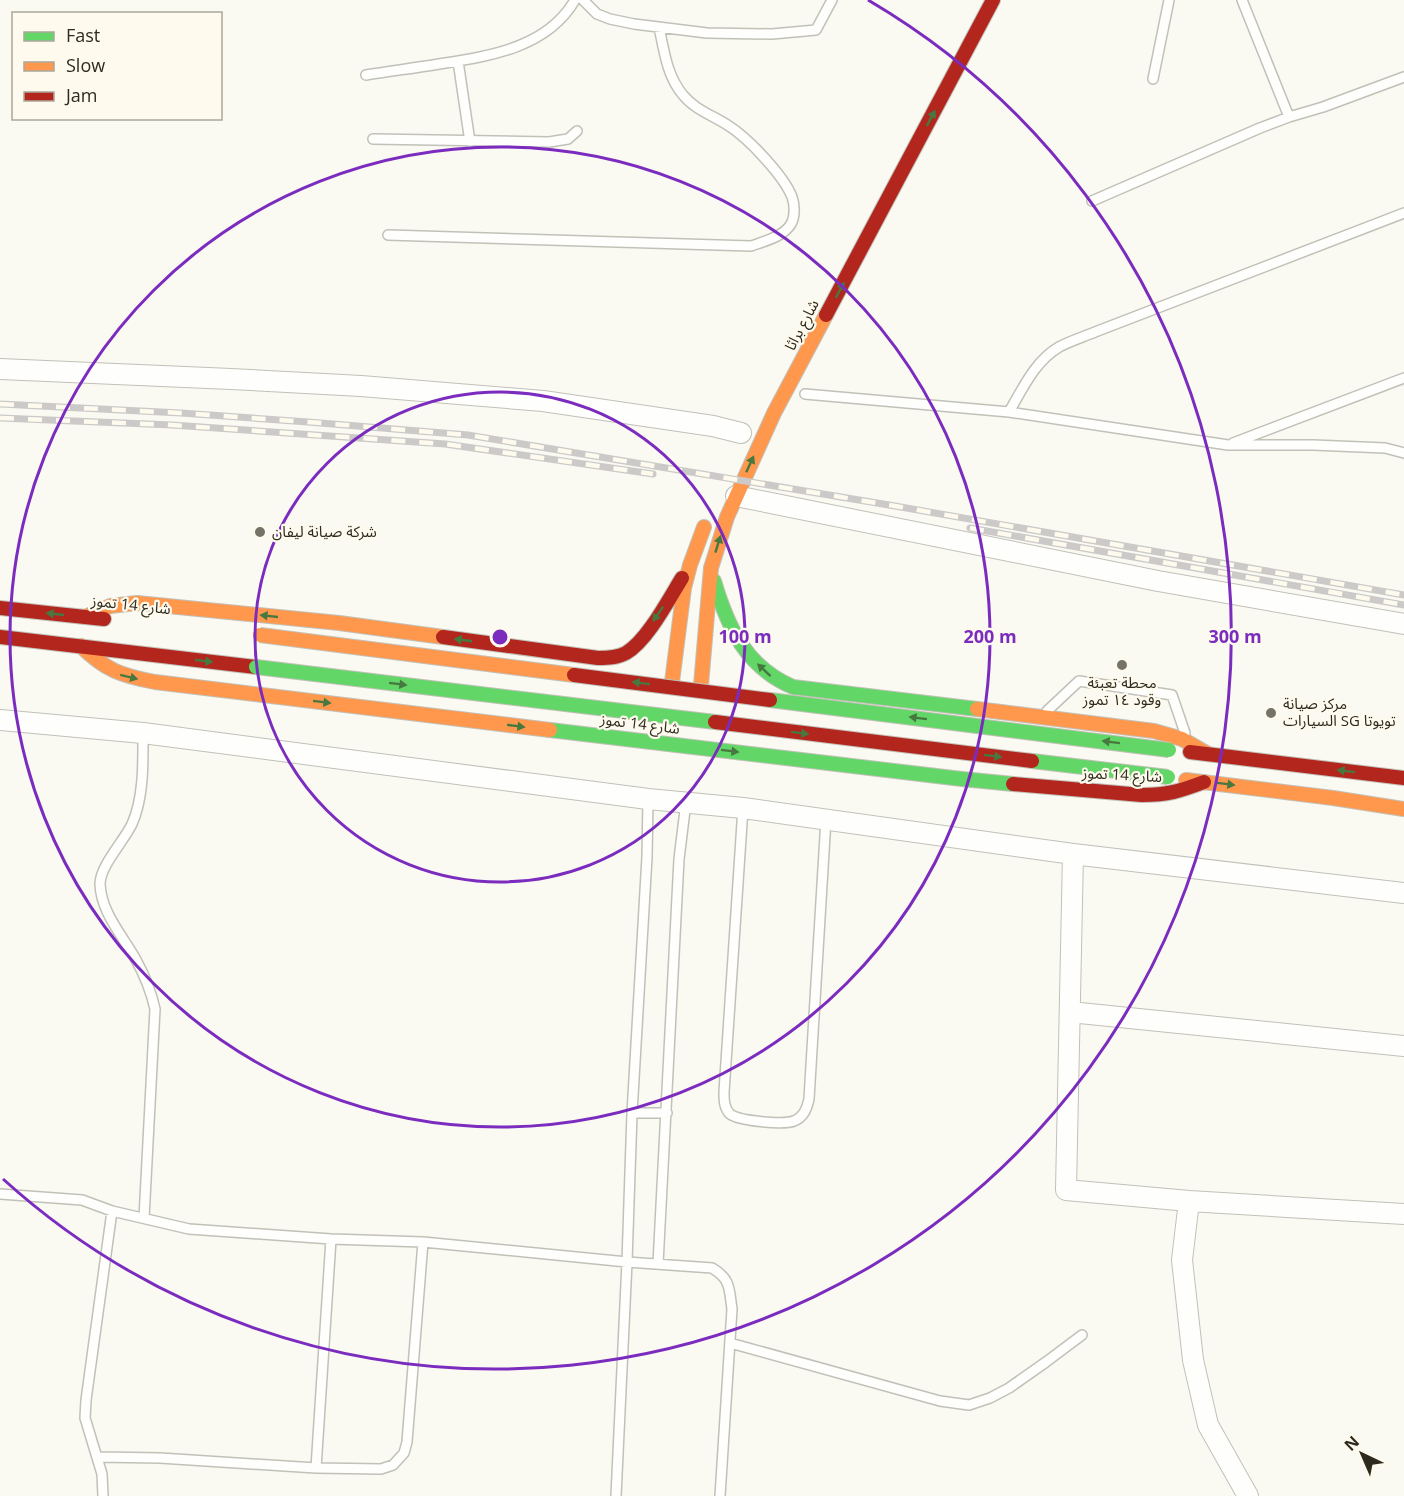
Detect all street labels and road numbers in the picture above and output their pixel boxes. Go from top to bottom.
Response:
street label: شارع براثا [779,295,826,355]
street label: شارع 14 تموز [89,590,172,621]
street label: شارع 14 تموز [598,708,681,741]
street label: شارع 14 تموز [1080,762,1163,789]

